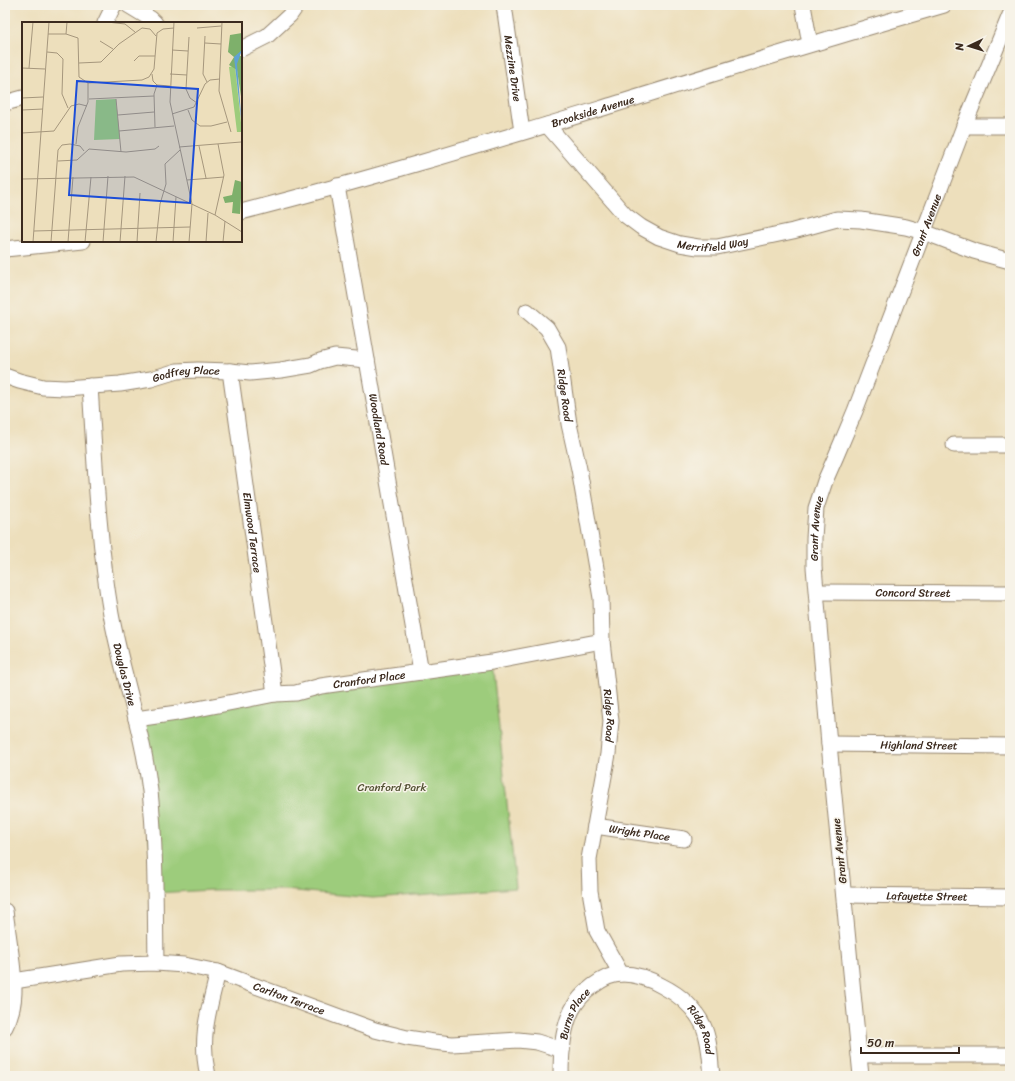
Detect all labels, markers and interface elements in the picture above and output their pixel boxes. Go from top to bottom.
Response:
inset map [22,22,242,242]
north arrow [949,26,989,66]
street label: Mezzine Drive [498,34,527,103]
text: N [950,42,969,52]
street label: Brookside Avenue [549,90,637,133]
street label: Grant Avenue [906,191,947,259]
street label: Merrifield Way [676,232,750,257]
street label: Godfrey Place [150,361,220,388]
street label: Ridge Road [551,368,578,424]
street label: Woodland Road [363,392,394,468]
street label: Elmwood Terrace [237,491,267,574]
street label: Grant Avenue [805,493,830,561]
street label: Concord Street [875,583,951,603]
street label: Douglas Drive [107,641,142,708]
street label: Cranford Place [332,665,407,694]
street label: Ridge Road [597,688,620,744]
street label: Highland Street [880,736,958,755]
park label: Cranford Park [358,778,427,797]
street label: Grant Avenue [827,817,852,885]
street label: Wright Place [608,819,672,847]
street label: Lafayette Street [886,887,968,906]
street label: Carlton Terrace [250,977,328,1021]
street label: Burns Place [554,983,595,1041]
street label: Ridge Road [682,1000,719,1057]
scale bar [861,1029,959,1055]
text: 50 m [867,1032,894,1054]

